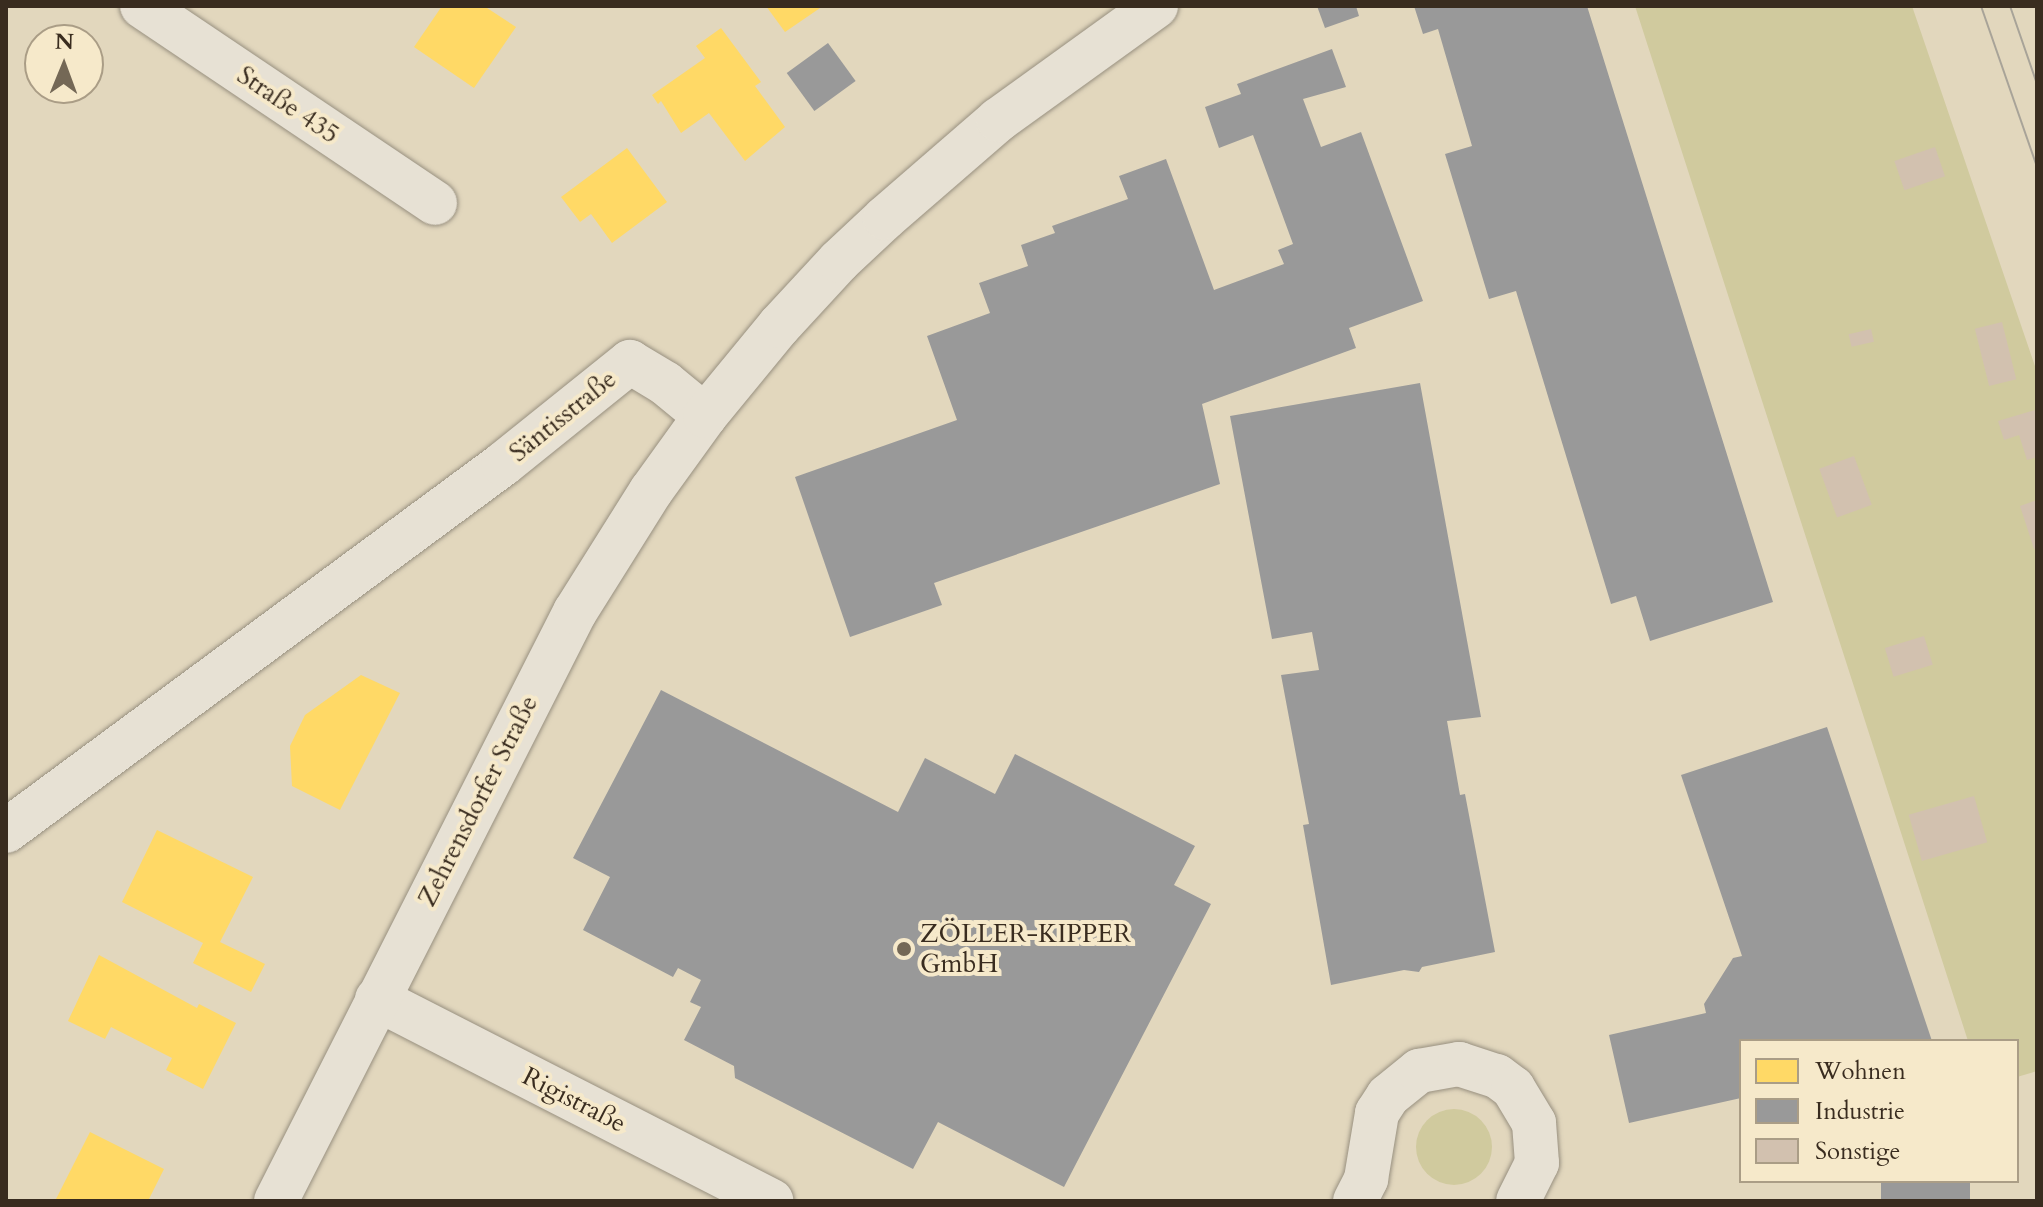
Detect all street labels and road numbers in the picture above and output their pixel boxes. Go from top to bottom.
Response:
street label: Straße 435 [231,60,345,150]
street label: Säntisstraße [503,363,623,469]
street label: Zehrensdorfer Straße [411,690,545,912]
street label: Rigistraße [517,1061,631,1139]

